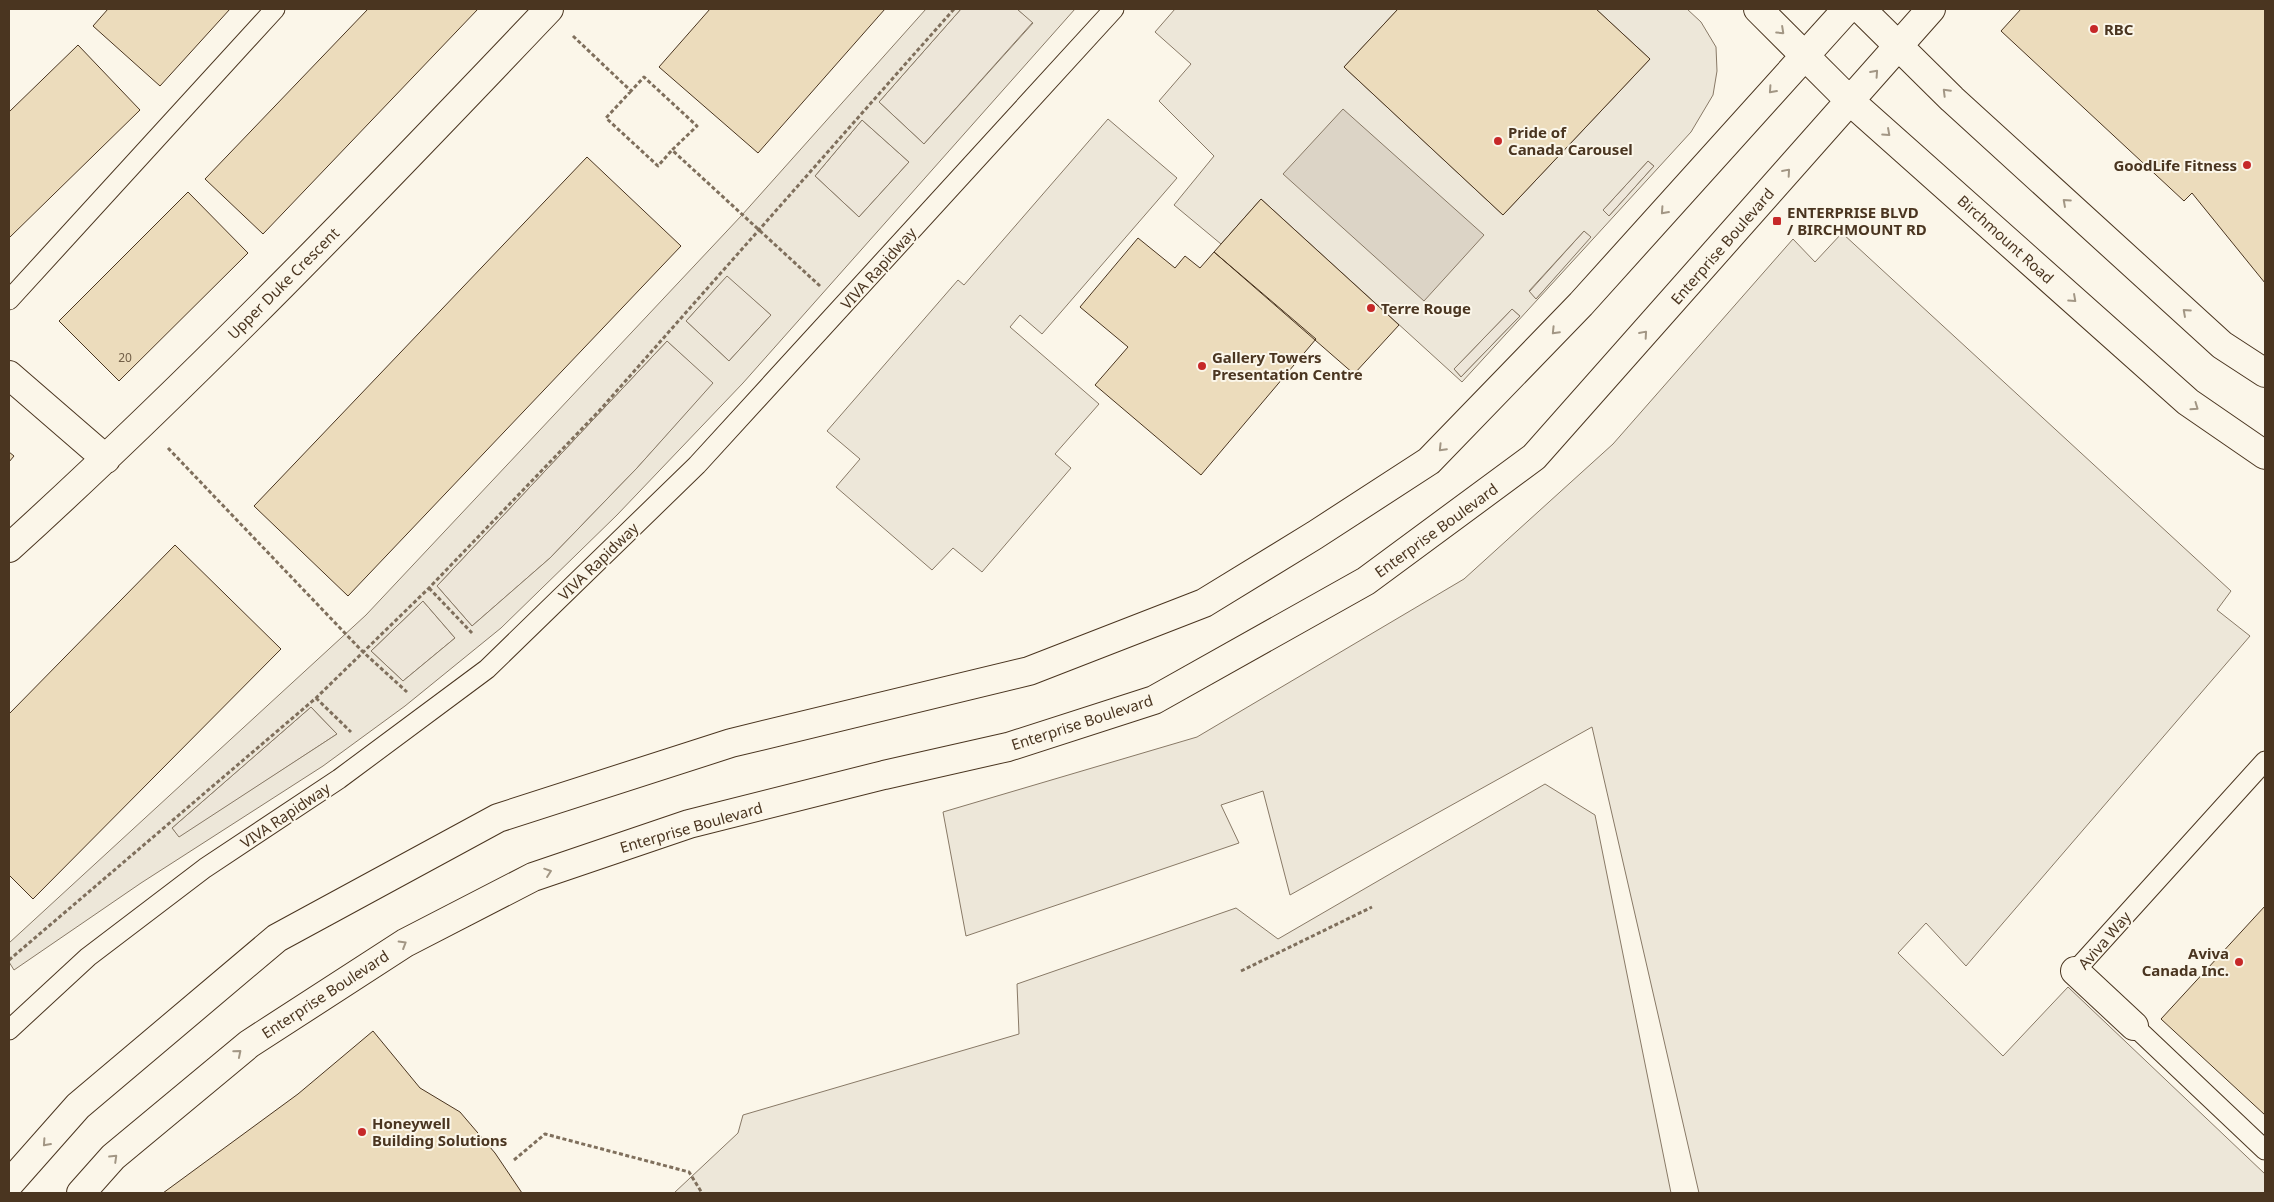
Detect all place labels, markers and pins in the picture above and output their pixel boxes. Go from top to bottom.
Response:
place label: RBC [2104,19,2134,39]
marker: RBC [2088,23,2100,35]
place label: Pride of Canada Carousel [1508,122,1633,159]
marker: Pride of Canada Carousel [1492,135,1504,147]
place label: GoodLife Fitness [2113,155,2237,175]
marker: GoodLife Fitness [2241,159,2253,171]
place label: ENTERPRISE BLVD / BIRCHMOUNT RD [1787,202,1927,239]
marker: ENTERPRISE BLVD / BIRCHMOUNT RD [1771,215,1783,227]
place label: Terre Rouge [1381,298,1471,318]
marker: Terre Rouge [1365,302,1377,314]
place label: Gallery Towers Presentation Centre [1212,347,1363,384]
marker: Gallery Towers Presentation Centre [1196,360,1208,372]
place label: Aviva Canada Inc. [2142,943,2229,980]
marker: Aviva Canada Inc. [2233,956,2245,968]
place label: Honeywell Building Solutions [372,1113,507,1150]
marker: Honeywell Building Solutions [356,1126,368,1138]

